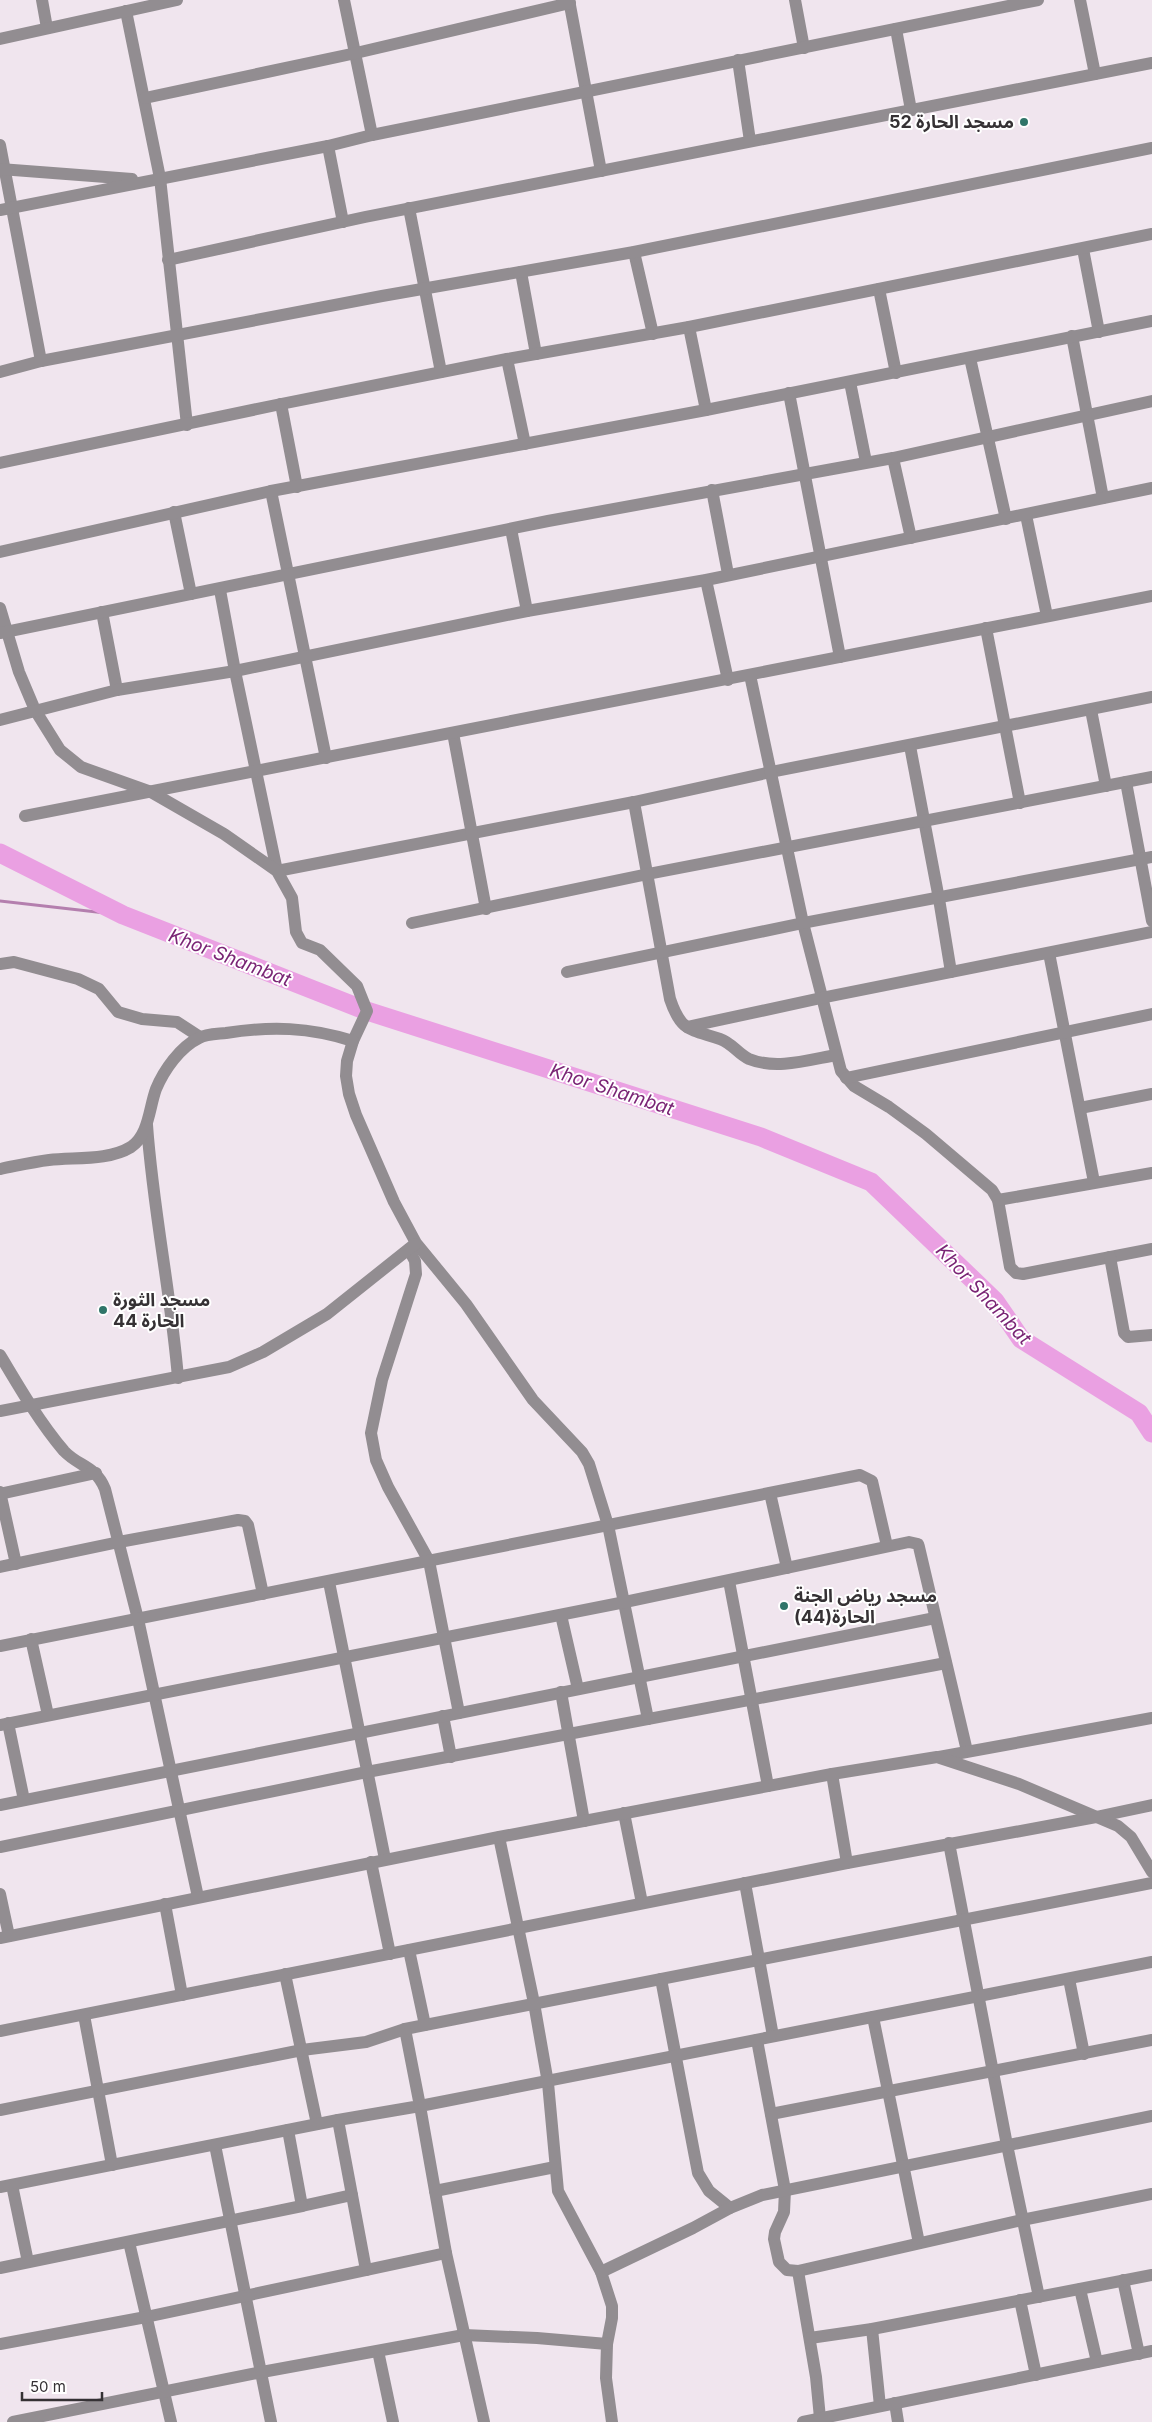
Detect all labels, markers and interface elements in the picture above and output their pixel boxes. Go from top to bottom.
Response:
place label: مسجد الحارة 52 [889,111,1014,133]
marker: مسجد الحارة 52 [1018,116,1030,128]
water label: Khor Shambat [165,924,295,992]
water label: Khor Shambat [547,1059,678,1121]
water label: Khor Shambat [931,1239,1037,1350]
place label: مسجد الثورة الحارة 44 [113,1289,210,1332]
marker: مسجد الثورة الحارة 44 [97,1304,109,1316]
place label: مسجد رياض الجنة الحارة(44) [794,1585,937,1628]
marker: مسجد رياض الجنة الحارة(44) [778,1600,790,1612]
scale bar [22,2370,102,2402]
text: 50 m [30,2377,66,2396]

